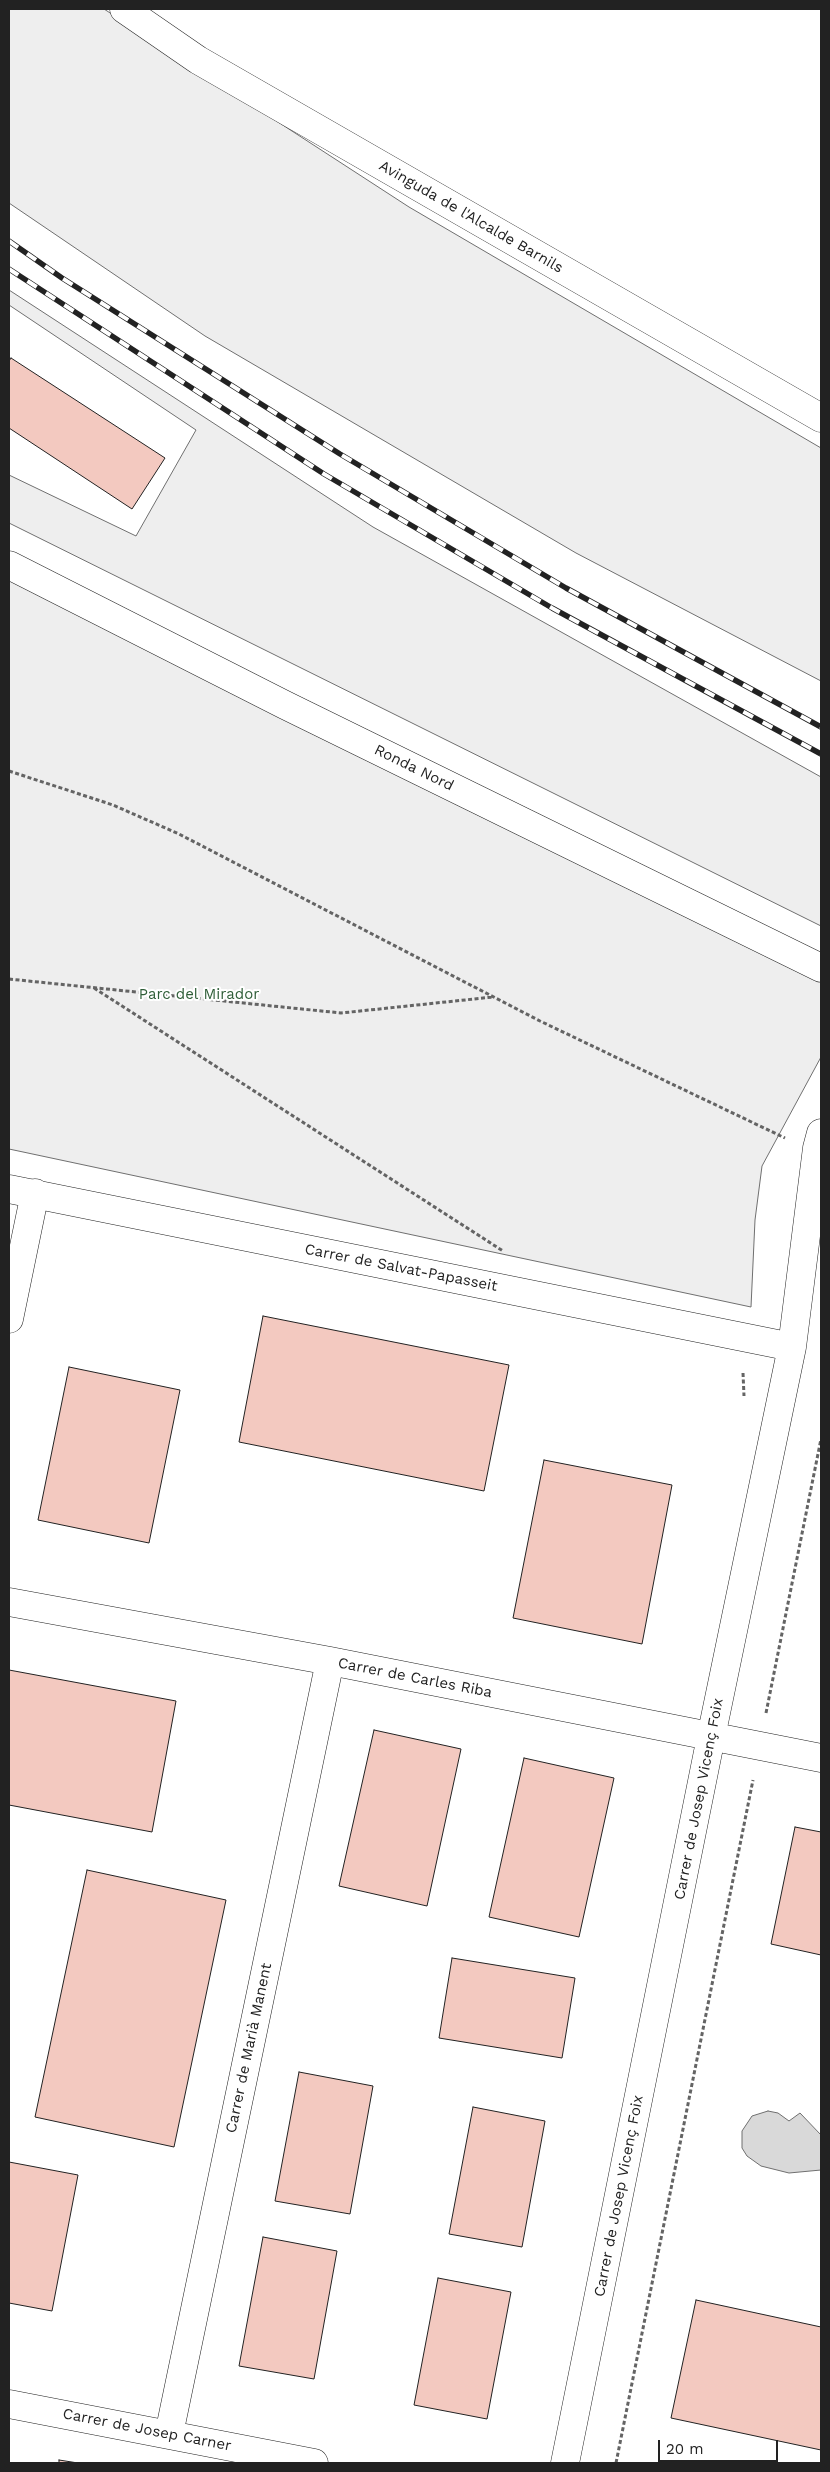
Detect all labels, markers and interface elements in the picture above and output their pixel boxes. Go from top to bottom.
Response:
street label: Avinguda de l'Alcalde Barnils [376,157,566,277]
street label: Ronda Nord [371,741,457,795]
park label: Parc del Mirador [139,986,259,1004]
street label: Carrer de Salvat-Papasseit [303,1240,499,1296]
street label: Carrer de Carles Riba [336,1654,494,1702]
street label: Carrer de Josep Vicenç Foix [671,1697,727,1901]
street label: Carrer de Marià Manent [222,1961,276,2135]
street label: Carrer de Josep Vicenç Foix [591,2094,647,2298]
street label: Carrer de Josep Carner [61,2405,233,2455]
scale bar [660,2430,780,2462]
text: 20 m [666,2440,704,2458]

